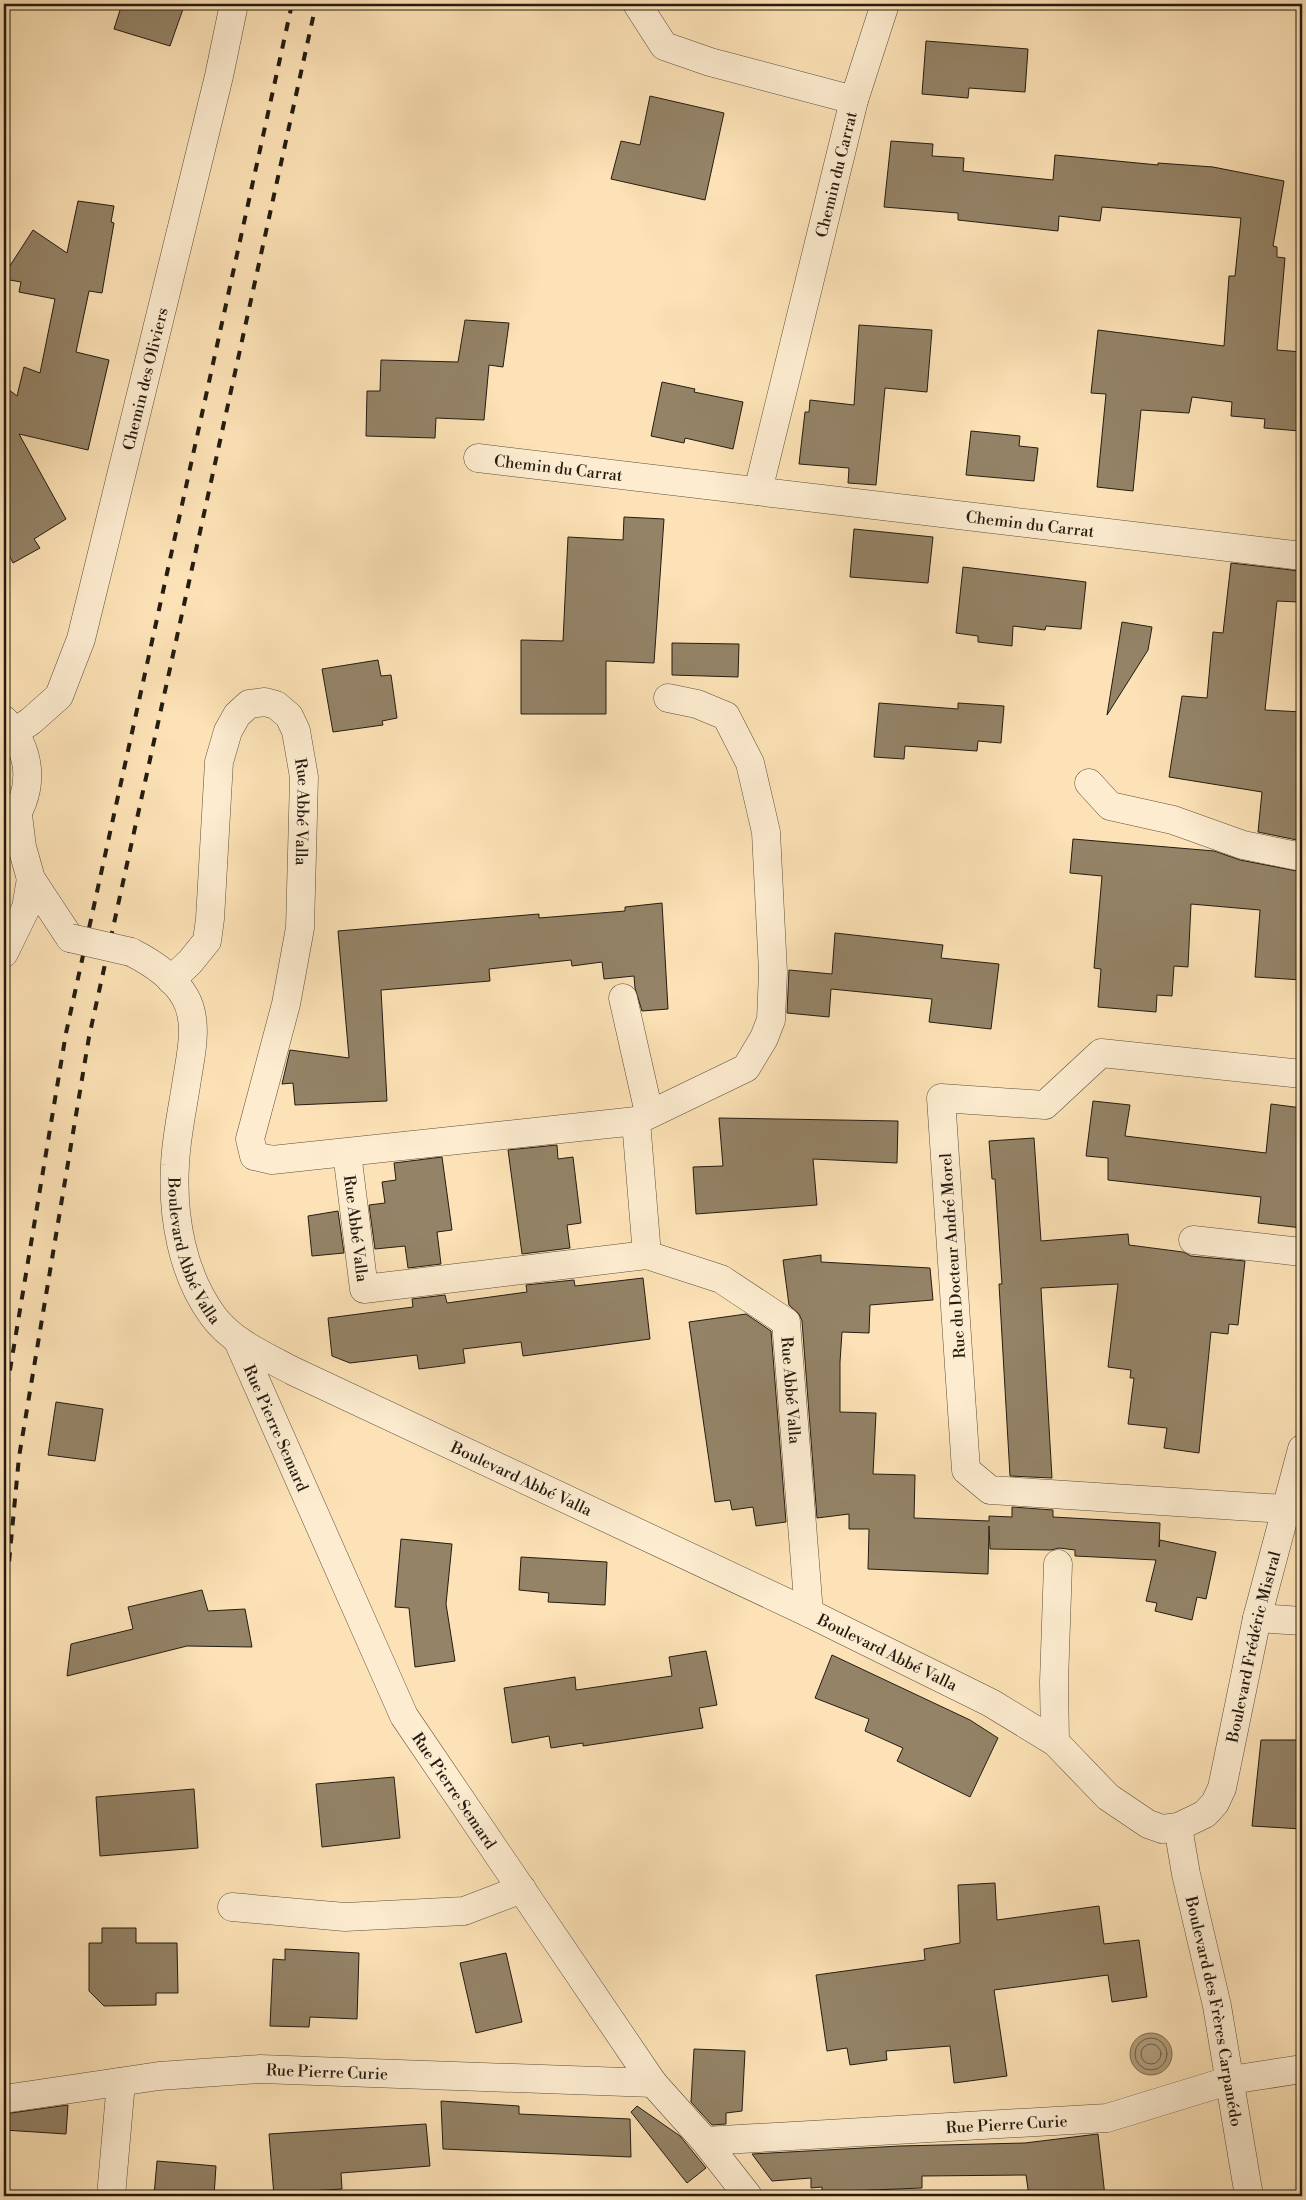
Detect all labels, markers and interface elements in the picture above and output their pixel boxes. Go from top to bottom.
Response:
street label: Chemin du Carrat [812,109,862,240]
street label: Chemin des Oliviers [119,306,173,452]
street label: Chemin du Carrat [493,451,624,486]
street label: Chemin du Carrat [965,507,1096,542]
street label: Rue Abbé Valla [290,757,313,867]
street label: Rue du Docteur André Morel [936,1152,970,1359]
street label: Rue Abbé Valla [339,1174,372,1284]
street label: Boulevard Abbé Valla [163,1176,225,1329]
street label: Rue Abbé Valla [776,1336,805,1446]
street label: Rue Pierre Semard [239,1362,312,1495]
street label: Boulevard Abbé Valla [447,1437,596,1521]
street label: Boulevard Frédéric Mistral [1222,1549,1285,1745]
street label: Boulevard Abbé Valla [813,1609,961,1696]
street label: Rue Pierre Semard [407,1729,500,1853]
street label: Boulevard des Frères Carpanédo [1180,1893,1246,2128]
street label: Rue Pierre Curie [266,2060,388,2085]
street label: Rue Pierre Curie [945,2111,1068,2138]

